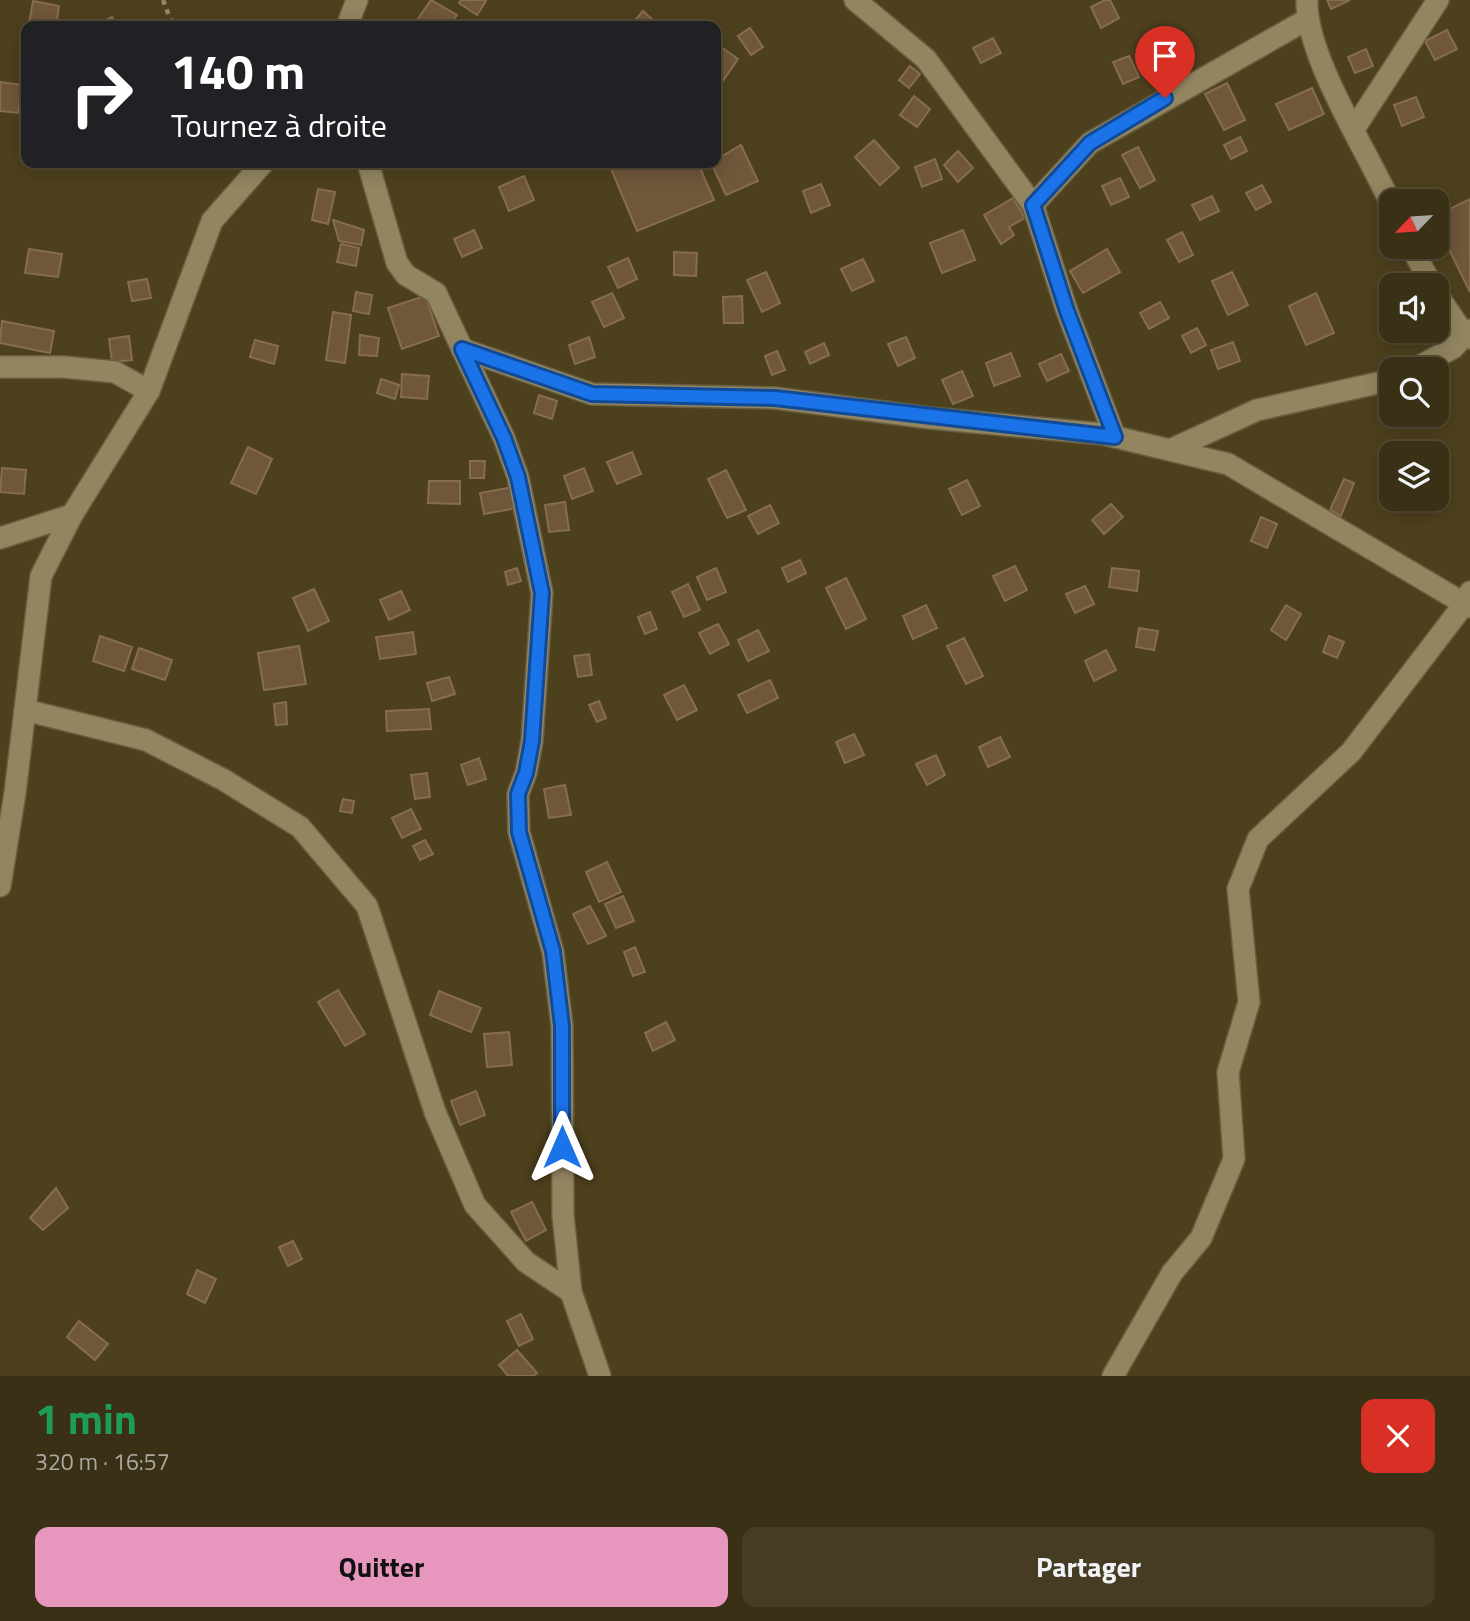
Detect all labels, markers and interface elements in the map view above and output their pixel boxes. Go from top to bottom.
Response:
pin [1135,26,1195,98]
text: 140 m [171,33,305,108]
icon: arrive [1146,37,1184,75]
icon: right [56,49,147,140]
text: Tournez à droite [171,101,387,149]
north arrow [1379,189,1449,259]
map controls [1379,189,1449,511]
button: sound [1379,273,1449,343]
button: search [1379,357,1449,427]
button: layers [1379,441,1449,511]
position arrow [525,1110,599,1184]
text: 1 min [35,1386,137,1450]
button: close [1361,1399,1435,1473]
text: 320 m · 16:57 [35,1444,170,1479]
button: Quitter [35,1527,728,1607]
button: Partager [742,1527,1435,1607]

